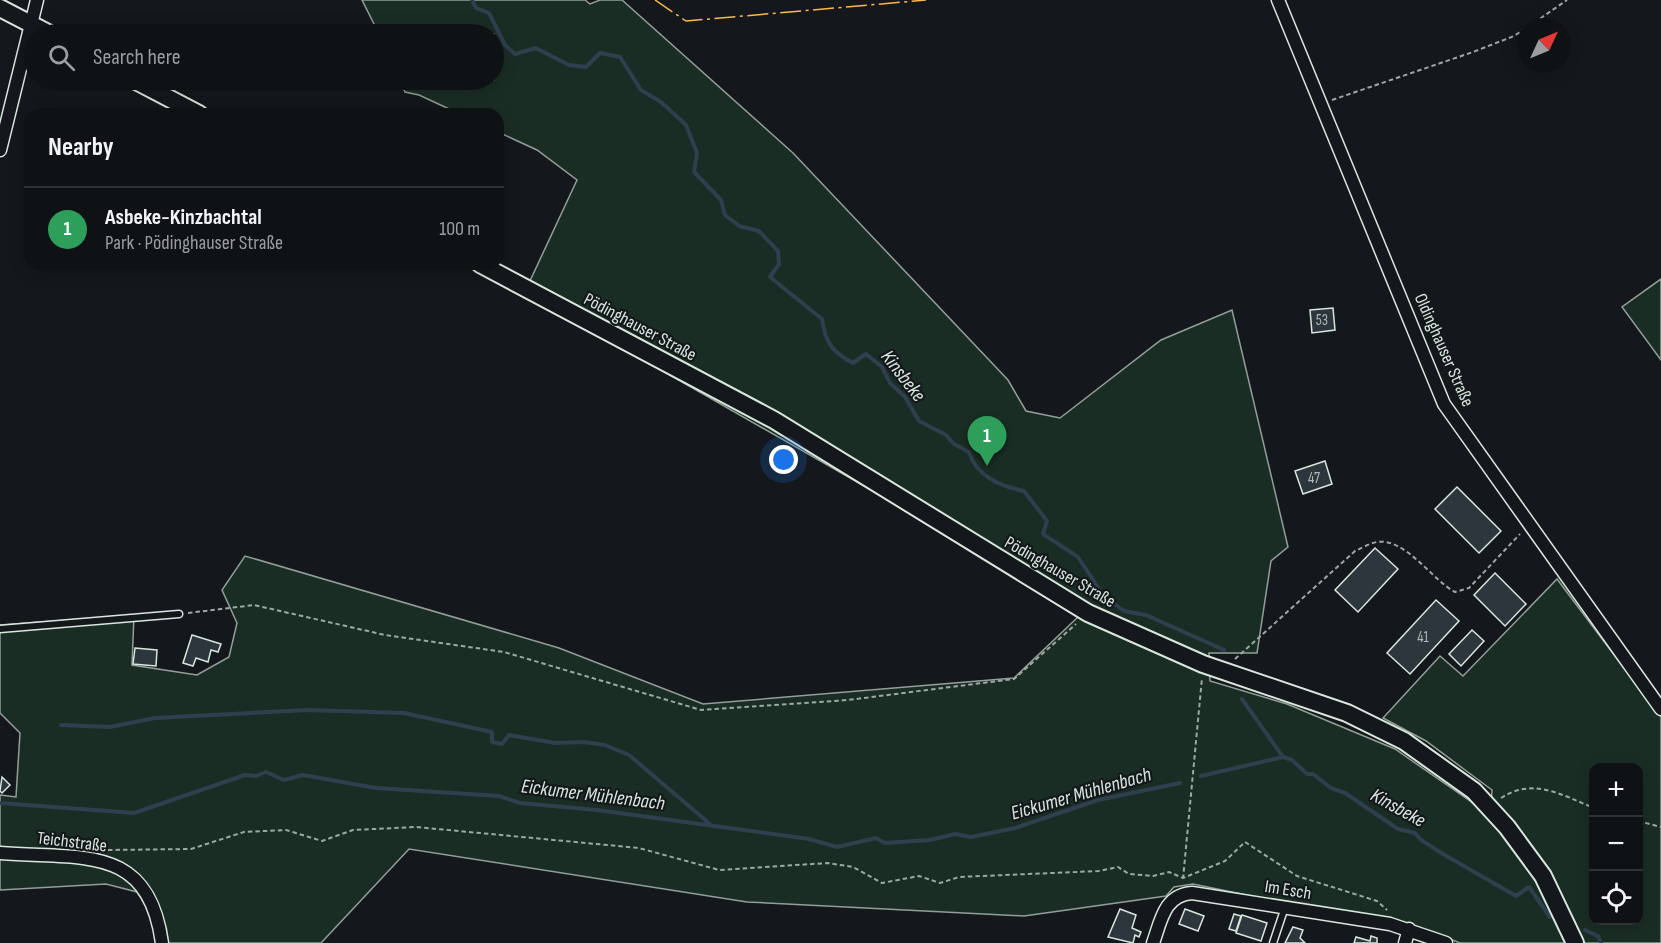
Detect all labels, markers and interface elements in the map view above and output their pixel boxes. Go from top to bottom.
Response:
north arrow [1517,18,1571,72]
search box [24,24,504,90]
icon: search [45,41,78,74]
text: Search here [93,44,180,71]
text: Nearby [48,132,114,163]
text: Asbeke-Kinzbachtal [105,204,262,231]
text: 1 [64,217,71,241]
text: 100 m [439,217,480,241]
text: Park · Pödinghauser Straße [105,231,283,255]
street label: Pödinghauser Straße [580,289,700,365]
street label: Oldinghauser Straße [1410,290,1478,410]
house number: 53 [1316,311,1328,330]
water label: Kinsbeke [875,345,931,407]
pin: 1 [968,416,1006,466]
your location [769,445,798,474]
house number: 47 [1308,469,1320,488]
street label: Pödinghauser Straße [1001,532,1119,612]
house number: 41 [1417,628,1430,647]
water label: Eickumer Mühlenbach [1008,763,1154,825]
map controls [1589,763,1643,925]
button: + [1589,763,1643,817]
water label: Eickumer Mühlenbach [520,774,666,816]
water label: Kinsbeke [1366,783,1430,833]
button: − [1589,817,1643,871]
street label: Teichstraße [36,827,108,857]
button: locate [1589,871,1643,925]
street label: Im Esch [1263,876,1313,904]

